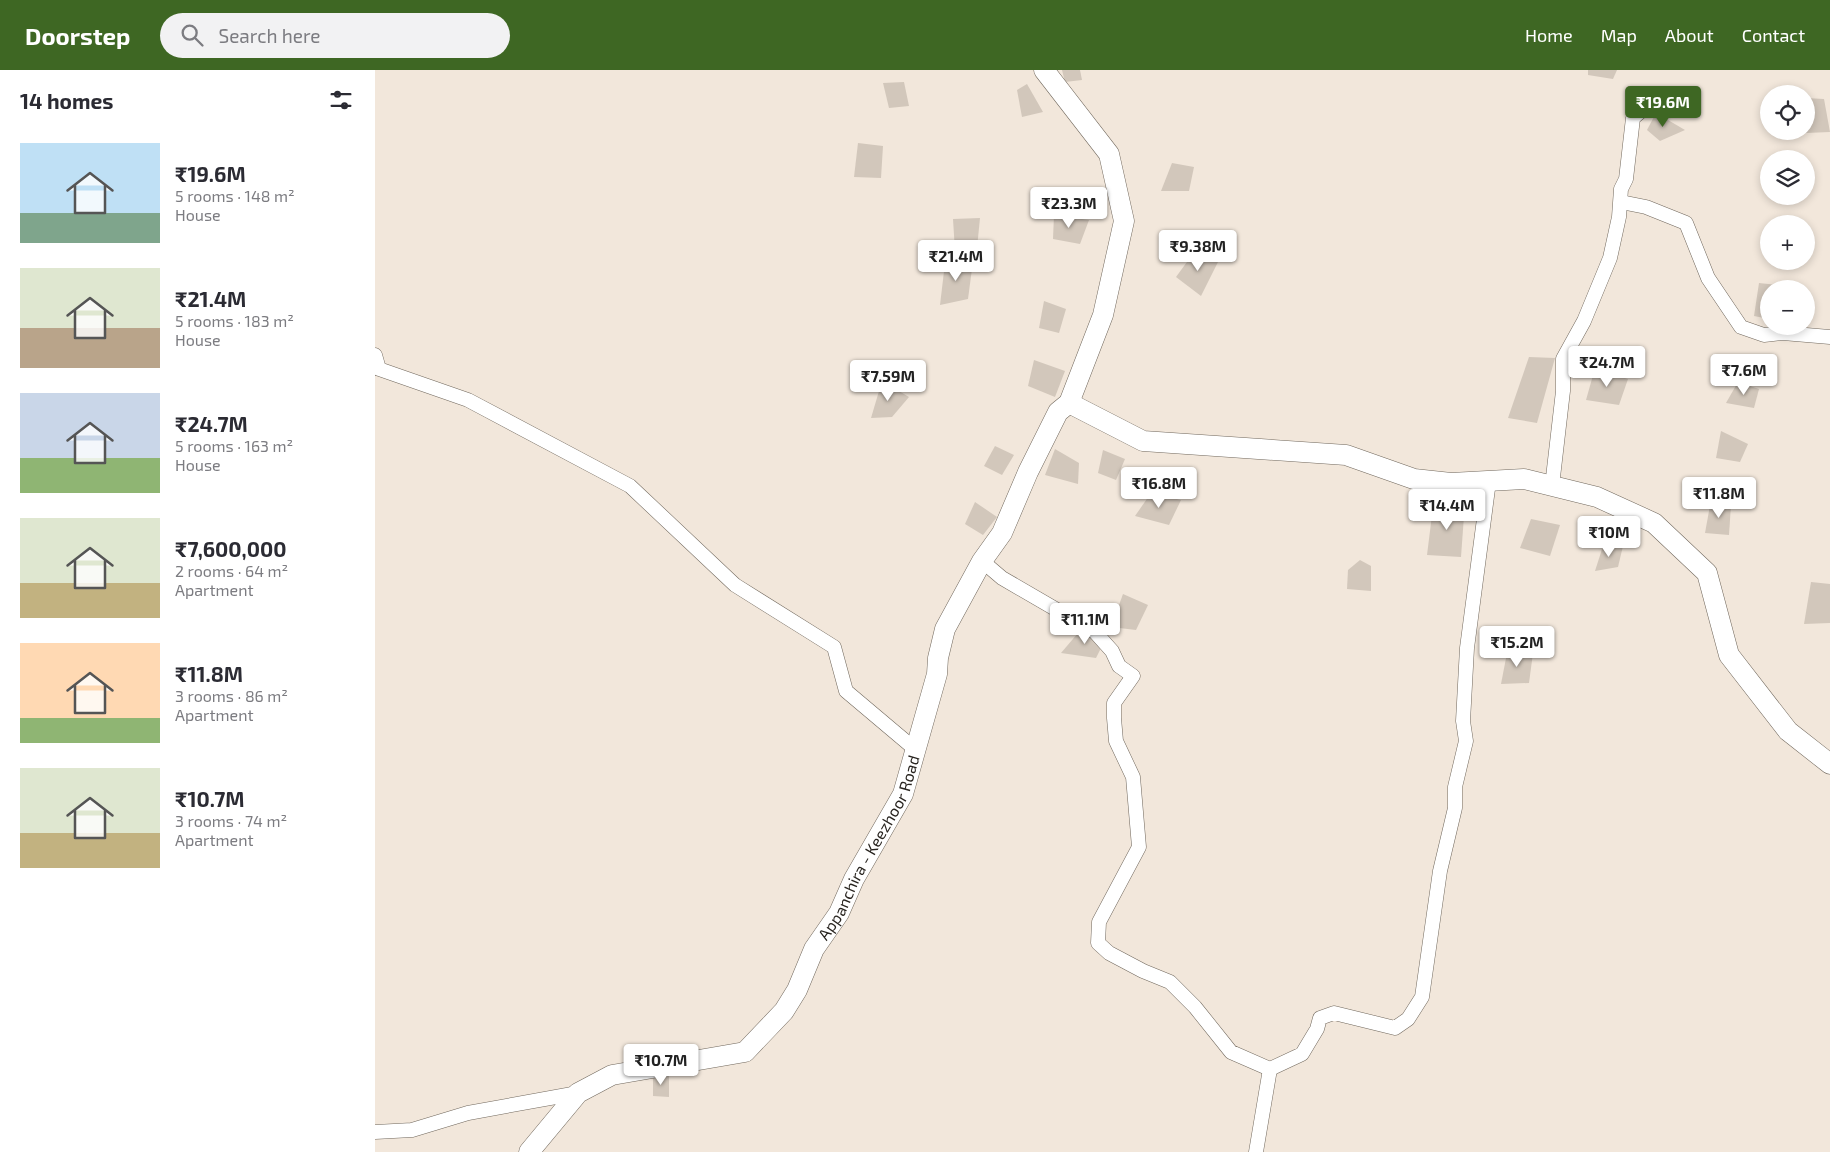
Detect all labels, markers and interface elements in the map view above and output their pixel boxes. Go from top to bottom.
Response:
search box [160,13,510,58]
text: Doorstep [25,21,130,50]
icon: search [178,21,206,49]
text: Search here [218,24,321,47]
text: Home [1525,24,1573,46]
text: Map [1601,24,1637,46]
text: About [1665,24,1714,46]
text: Contact [1742,24,1805,46]
pin: ₹19.6M [1622,85,1704,128]
map controls [1760,85,1815,335]
button: locate [1760,85,1815,140]
icon: filters [327,86,355,114]
text: 14 homes [20,88,114,113]
text: ₹19.6M [1636,92,1690,111]
button: layers [1760,150,1815,205]
text: ₹19.6M [175,161,246,186]
icon: home [60,163,120,223]
text: 5 rooms · 148 m² [175,186,295,205]
pin: ₹23.3M [1028,186,1110,229]
text: ₹23.3M [1041,193,1097,212]
text: House [175,205,221,224]
button: + [1760,215,1815,270]
pin: ₹9.38M [1157,230,1239,272]
text: ₹9.38M [1170,236,1226,255]
pin: ₹21.4M [915,240,997,282]
text: ₹21.4M [929,246,983,265]
button: − [1760,280,1815,335]
text: ₹21.4M [175,286,246,311]
icon: home [60,288,120,348]
text: 5 rooms · 183 m² [175,311,294,330]
text: House [175,330,221,349]
pin: ₹24.7M [1566,346,1648,388]
text: ₹24.7M [1579,352,1635,371]
pin: ₹7.6M [1709,354,1779,396]
pin: ₹7.59M [847,360,929,402]
text: ₹7.6M [1721,360,1767,379]
text: ₹7.59M [861,366,915,385]
text: ₹24.7M [175,411,248,436]
icon: home [60,413,120,473]
text: 5 rooms · 163 m² [175,436,293,455]
text: House [175,455,221,474]
pin: ₹16.8M [1118,466,1200,509]
text: ₹16.8M [1132,473,1186,492]
pin: ₹11.8M [1678,476,1760,519]
text: ₹11.8M [1693,483,1745,502]
pin: ₹14.4M [1406,488,1488,531]
text: ₹14.4M [1419,495,1475,514]
pin: ₹10M [1579,516,1639,558]
text: ₹10M [1588,522,1630,541]
text: ₹7,600,000 [175,536,286,561]
icon: home [60,538,120,598]
text: 2 rooms · 64 m² [175,561,288,580]
text: Apartment [175,580,254,599]
pin: ₹11.1M [1044,602,1126,645]
text: ₹11.1M [1061,609,1109,628]
pin: ₹15.2M [1476,626,1558,668]
text: ₹15.2M [1490,632,1544,651]
text: ₹11.8M [175,661,243,686]
icon: home [60,663,120,723]
text: 3 rooms · 86 m² [175,686,288,705]
text: Apartment [175,705,254,724]
street label: Appanchira - Keezhoor Road [813,753,923,943]
text: ₹10.7M [175,786,244,811]
icon: home [60,788,120,848]
text: 3 rooms · 74 m² [175,811,287,830]
text: Apartment [175,830,254,849]
pin: ₹10.7M [620,1044,702,1086]
text: ₹10.7M [635,1050,687,1069]

